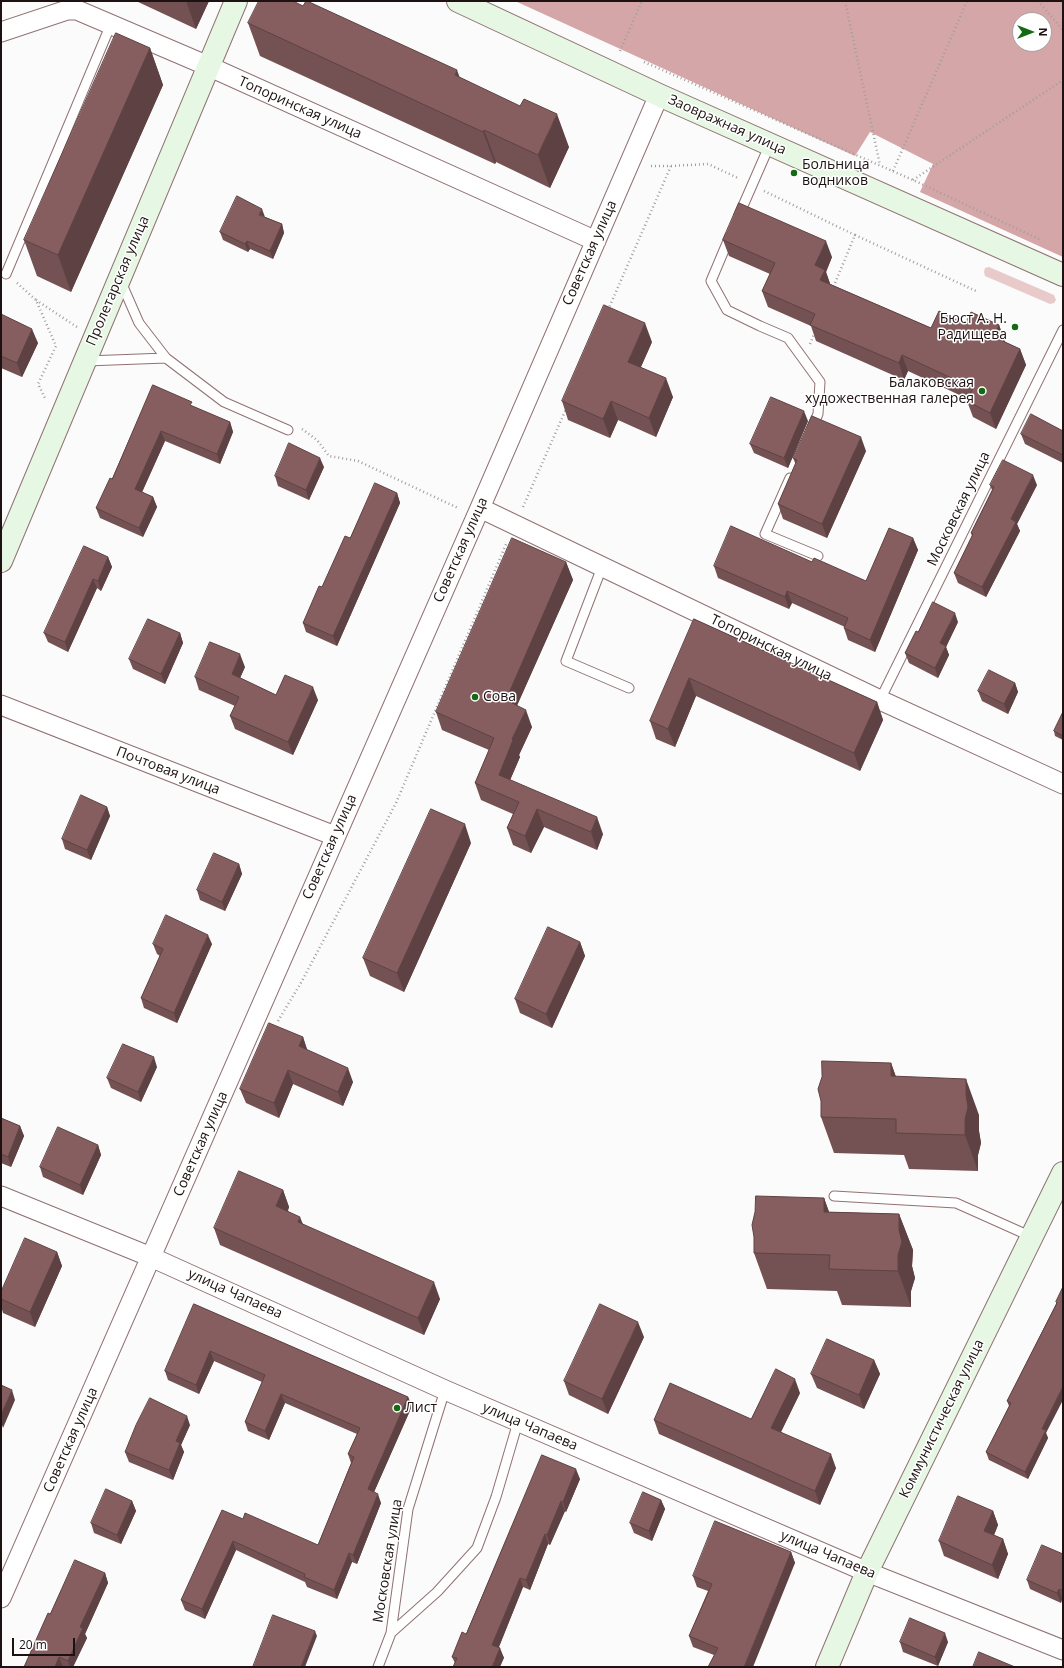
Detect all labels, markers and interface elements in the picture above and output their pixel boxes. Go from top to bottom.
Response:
north arrow [1012,12,1052,52]
text: N [1036,28,1051,36]
street label: Топоринская улица [236,73,364,143]
street label: Заовражная улица [665,91,789,159]
place label: Больница водников [802,157,870,190]
marker: Больница водников [789,168,799,178]
street label: Советская улица [559,198,621,308]
street label: Пролетарская улица [83,213,153,349]
place label: Бюст А. Н. Радищева [938,311,1007,344]
marker: Бюст А. Н. Радищева [1010,322,1020,332]
place label: Балаковская художественная галерея [805,375,974,408]
marker: Балаковская художественная галерея [977,386,987,396]
street label: Московская улица [924,449,994,569]
street label: Советская улица [430,495,492,605]
street label: Топоринская улица [707,611,835,685]
place label: Сова [483,689,516,705]
marker: Сова [470,692,480,702]
street label: Почтовая улица [114,743,222,799]
street label: Советская улица [299,792,361,902]
street label: Советская улица [170,1089,232,1199]
street label: улица Чапаева [185,1266,285,1322]
street label: Коммунистическая улица [896,1337,988,1501]
street label: Советская улица [40,1385,102,1495]
street label: улица Чапаева [480,1399,580,1455]
place label: Лист [405,1400,437,1416]
marker: Лист [392,1403,402,1413]
street label: Московская улица [370,1498,406,1624]
street label: улица Чапаева [778,1527,878,1583]
scale bar [14,1630,77,1656]
text: 20 m [19,1636,47,1653]

